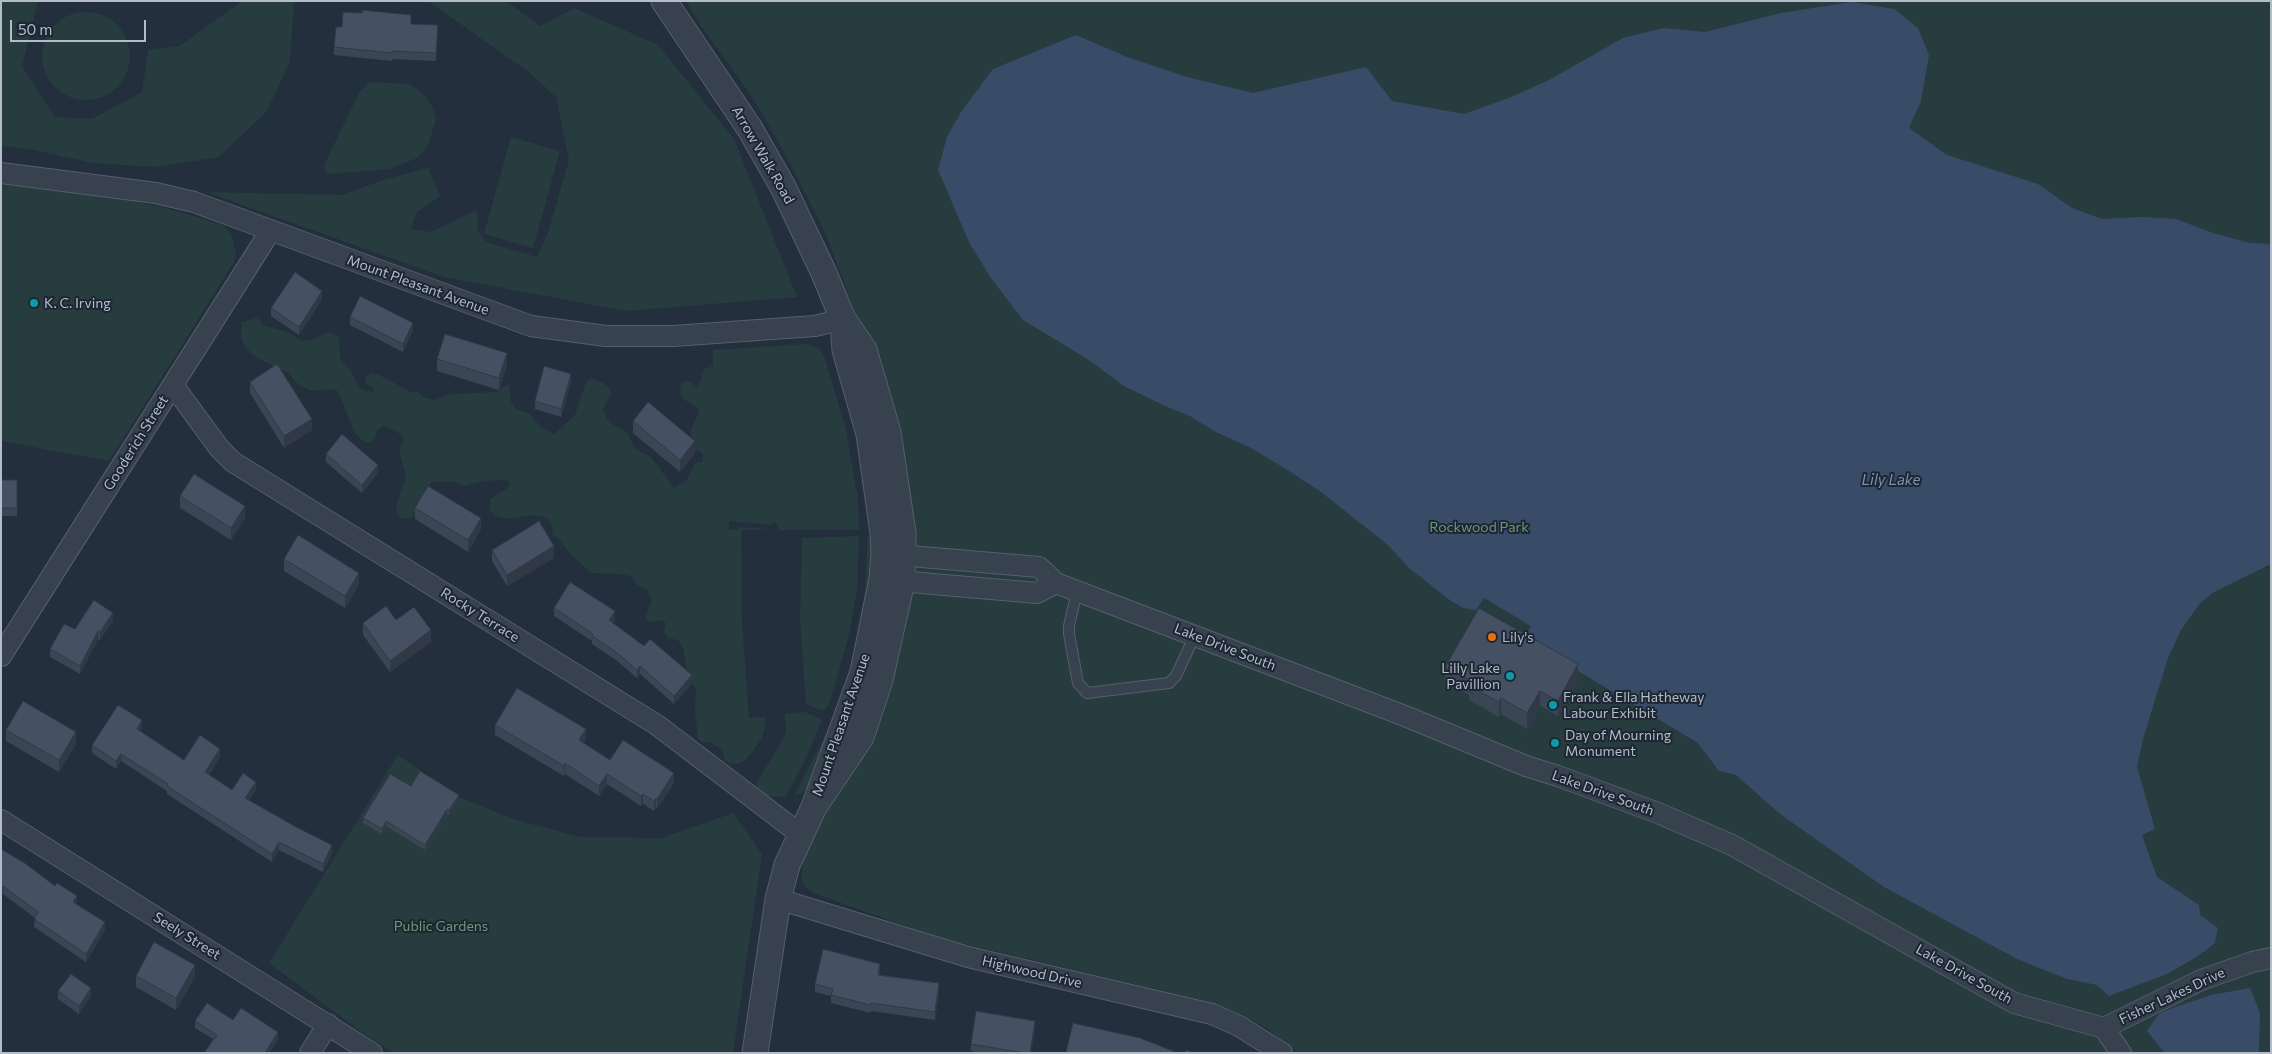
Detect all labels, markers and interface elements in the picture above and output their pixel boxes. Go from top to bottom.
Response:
scale bar [12,10,149,42]
text: 50 m [18,20,52,38]
street label: Arrow Walk Road [728,103,798,207]
street label: Mount Pleasant Avenue [345,251,491,319]
place label: K. C. Irving [44,295,111,311]
marker: K. C. Irving [28,297,40,309]
street label: Gooderich Street [100,392,172,494]
water label: Lily Lake [1861,471,1921,489]
park label: Rockwood Park [1429,519,1529,535]
street label: Rocky Terrace [438,584,522,646]
street label: Lake Drive South [1172,620,1278,674]
place label: Lily's [1502,629,1534,645]
marker: Lily's [1486,631,1498,643]
street label: Mount Pleasant Avenue [809,651,873,799]
place label: Lilly Lake Pavillion [1441,660,1500,692]
marker: Lilly Lake Pavillion [1504,670,1516,682]
place label: Frank & Ella Hatheway Labour Exhibit [1563,689,1705,722]
marker: Frank & Ella Hatheway Labour Exhibit [1547,699,1559,711]
place label: Day of Mourning Monument [1565,727,1671,760]
marker: Day of Mourning Monument [1549,737,1561,749]
street label: Lake Drive South [1550,767,1656,819]
street label: Seely Street [150,909,224,963]
park label: Public Gardens [394,918,488,934]
street label: Lake Drive South [1913,941,2015,1007]
street label: Highwood Drive [981,952,1083,992]
street label: Fisher Lakes Drive [2117,964,2227,1028]

